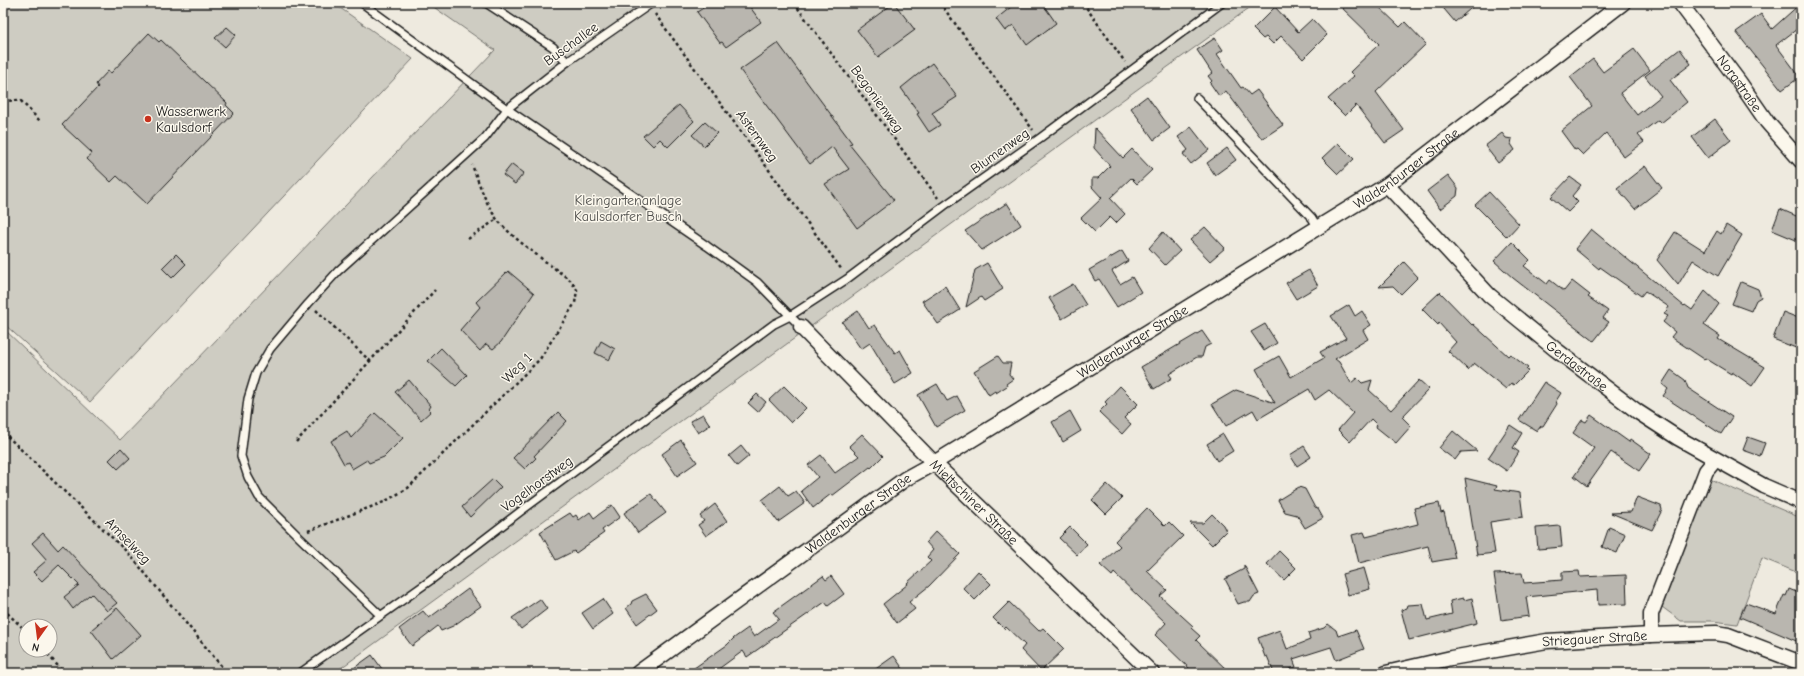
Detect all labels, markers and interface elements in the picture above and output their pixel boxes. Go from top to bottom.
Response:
street label: Buschallee [540,19,602,69]
street label: Norastraße [1713,52,1766,115]
street label: Begonienweg [847,62,907,136]
place label: Wasserwerk Kaulsdorf [156,103,226,136]
street label: Asternweg [732,107,782,165]
marker: Wasserwerk Kaulsdorf [143,114,153,124]
street label: Waldenburger Straße [1350,124,1462,212]
street label: Blumenweg [967,125,1033,177]
park label: Kleingartenanlage Kaulsdorfer Busch [574,192,682,225]
street label: Waldenburger Straße [1074,301,1191,382]
street label: Gerdastraße [1543,337,1612,395]
street label: Weg 1 [498,349,536,387]
street label: Vogelhorstweg [498,452,576,516]
street label: Mieltschiner Straße [927,455,1022,548]
street label: Waldenburger Straße [802,469,914,557]
street label: Amselweg [102,514,154,568]
north arrow [18,618,58,658]
street label: Striegauer Straße [1541,627,1648,650]
text: N [31,640,41,654]

